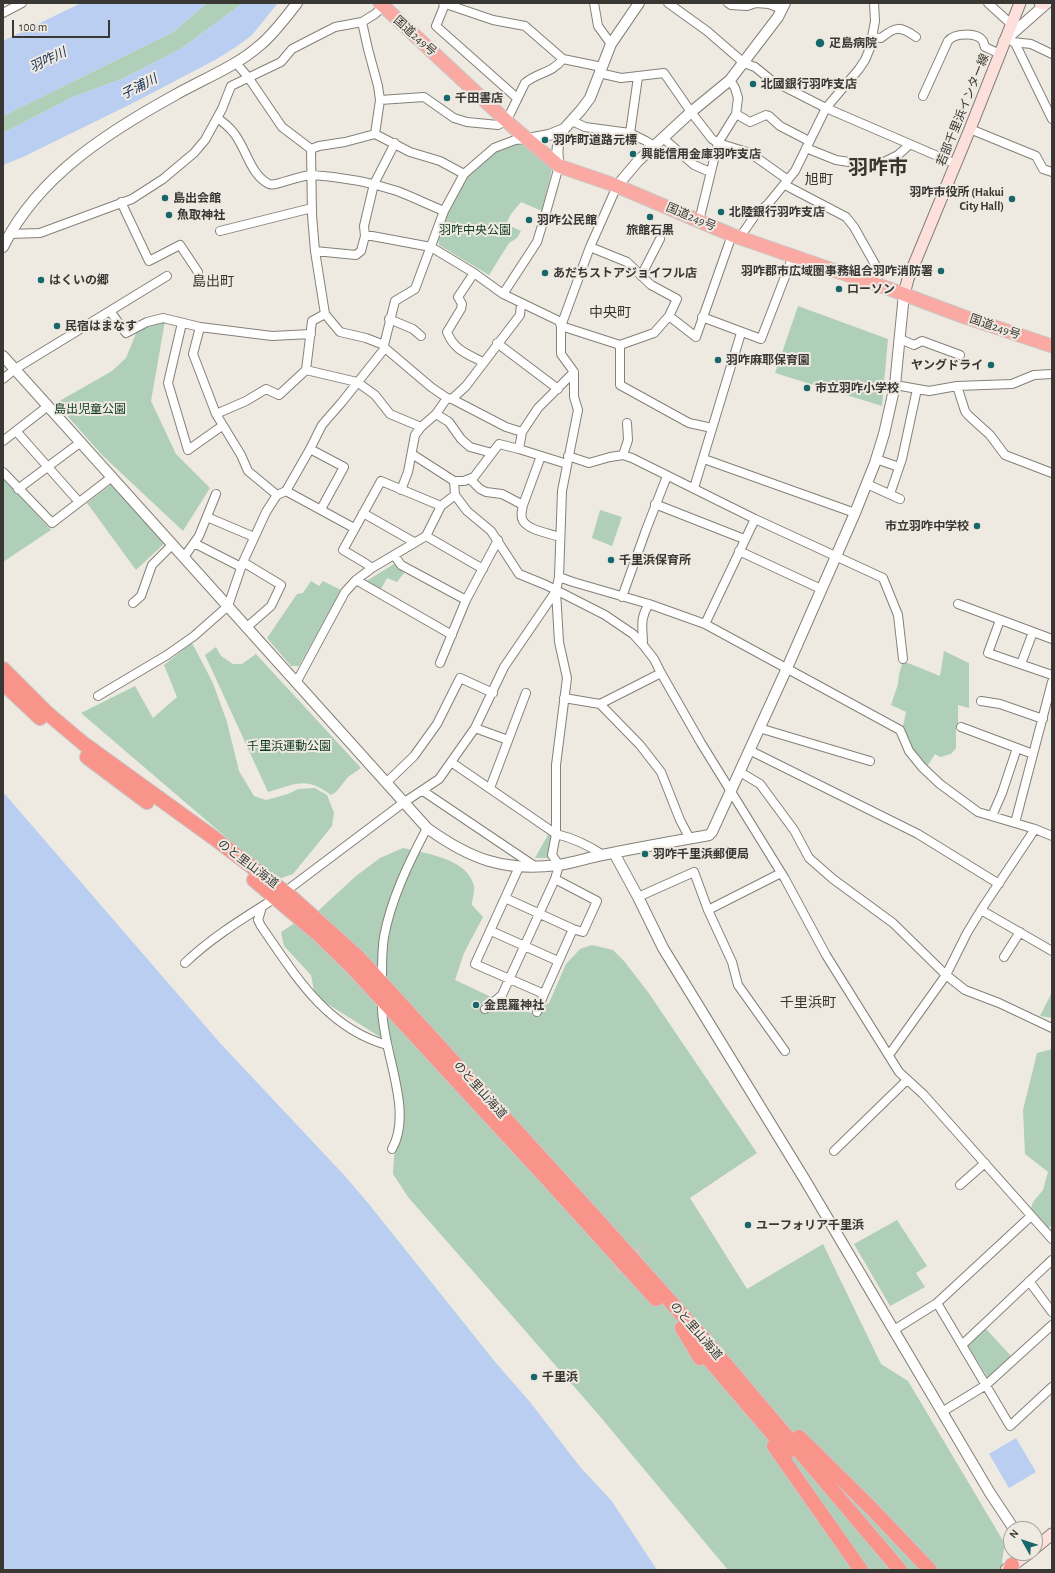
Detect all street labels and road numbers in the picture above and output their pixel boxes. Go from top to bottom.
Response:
street label: 国道249号 [391,13,439,59]
street label: 若部千里浜インター線 [934,52,992,168]
street label: 国道249号 [664,200,718,234]
street label: 国道249号 [968,312,1022,342]
street label: のと里山海道 [215,837,281,891]
street label: のと里山海道 [451,1058,509,1122]
street label: のと里山海道 [667,1299,725,1363]

